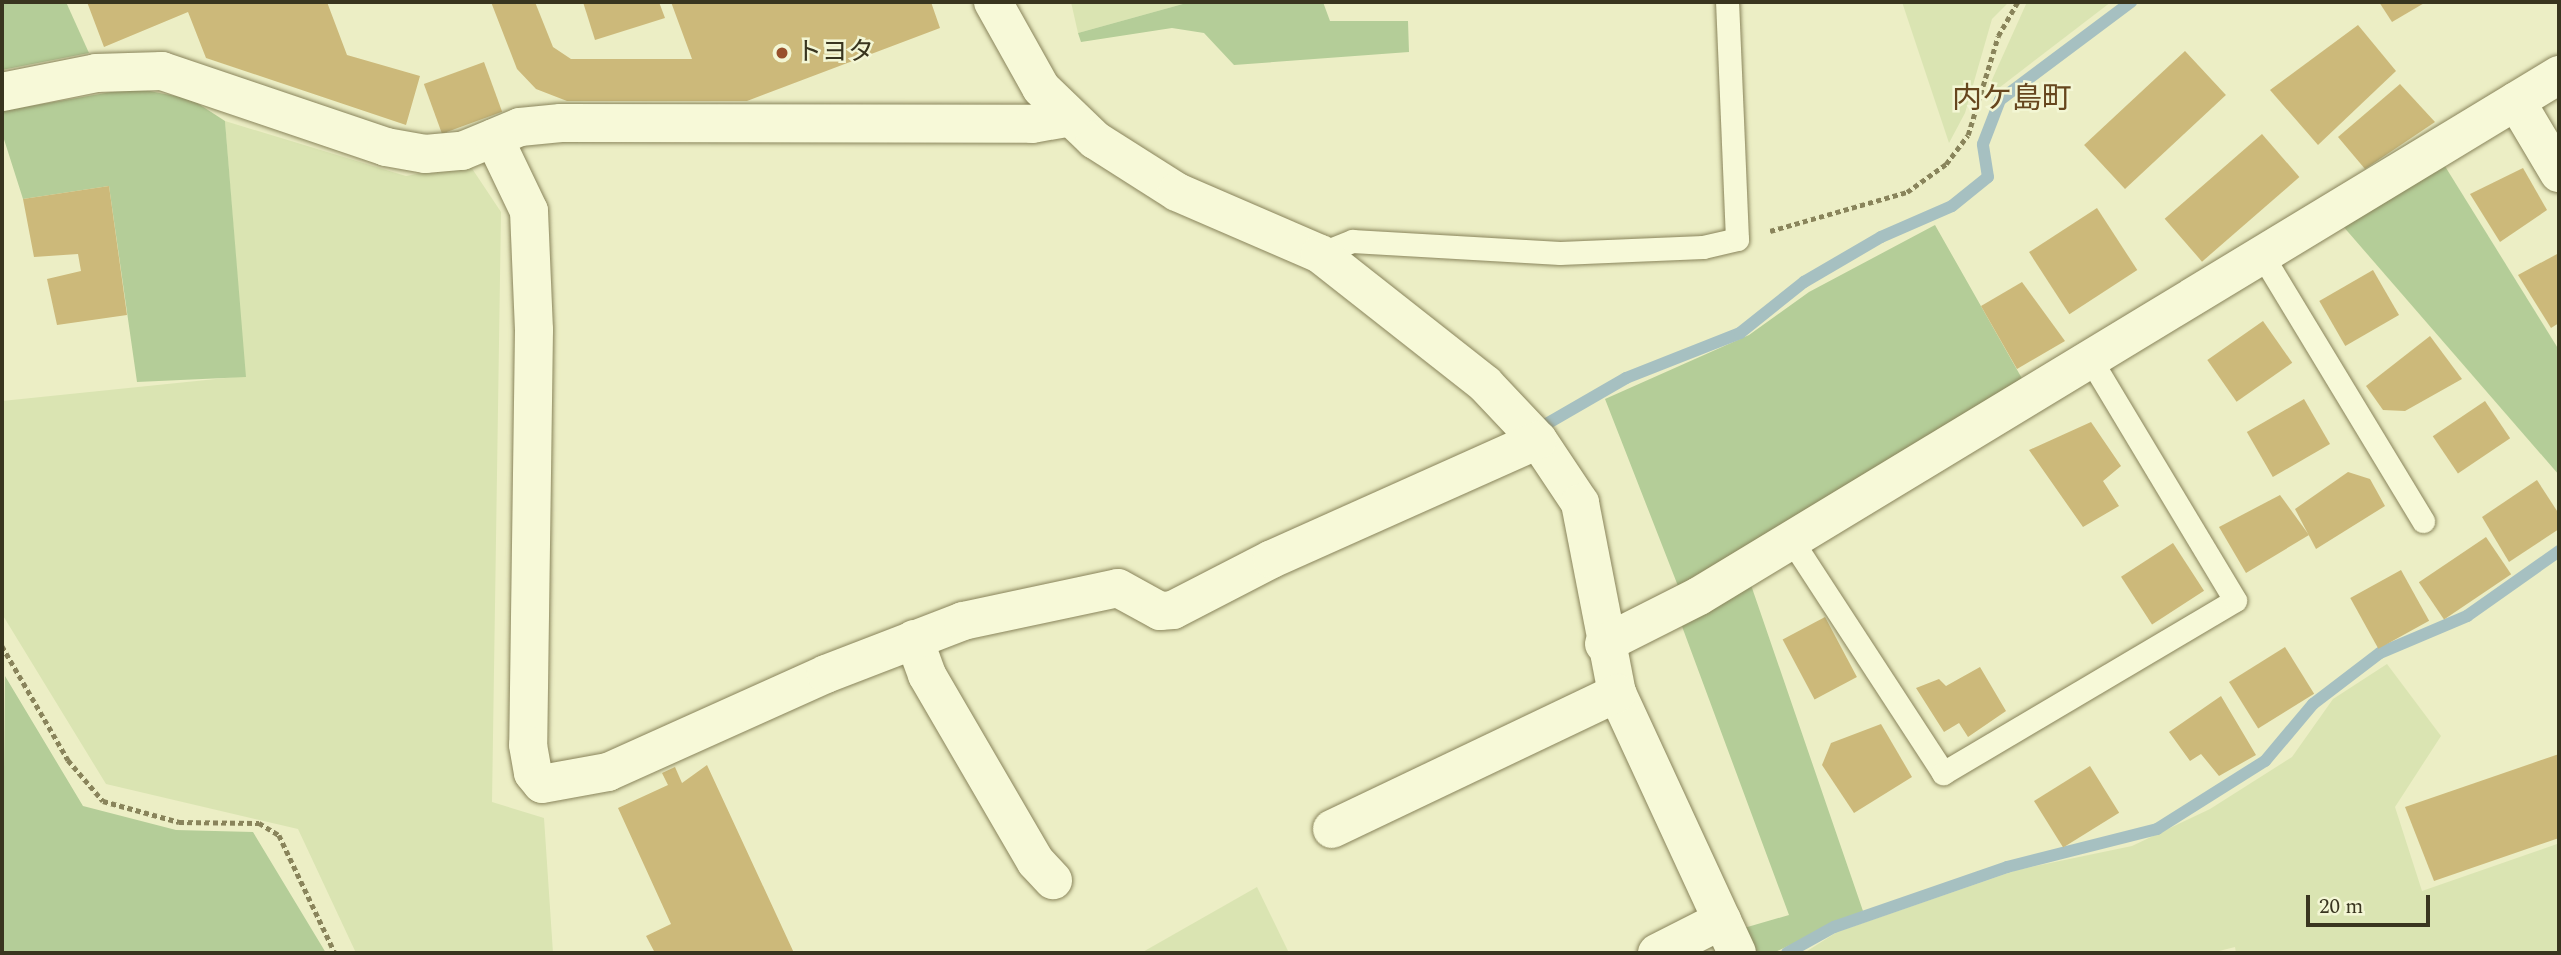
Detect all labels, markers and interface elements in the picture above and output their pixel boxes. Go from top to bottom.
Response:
place label: トヨタ [796,37,874,69]
marker: トヨタ [774,45,790,61]
district label: 内ケ島町 [1952,81,2072,117]
scale bar [2309,881,2433,925]
text: 20 m [2319,891,2363,923]

